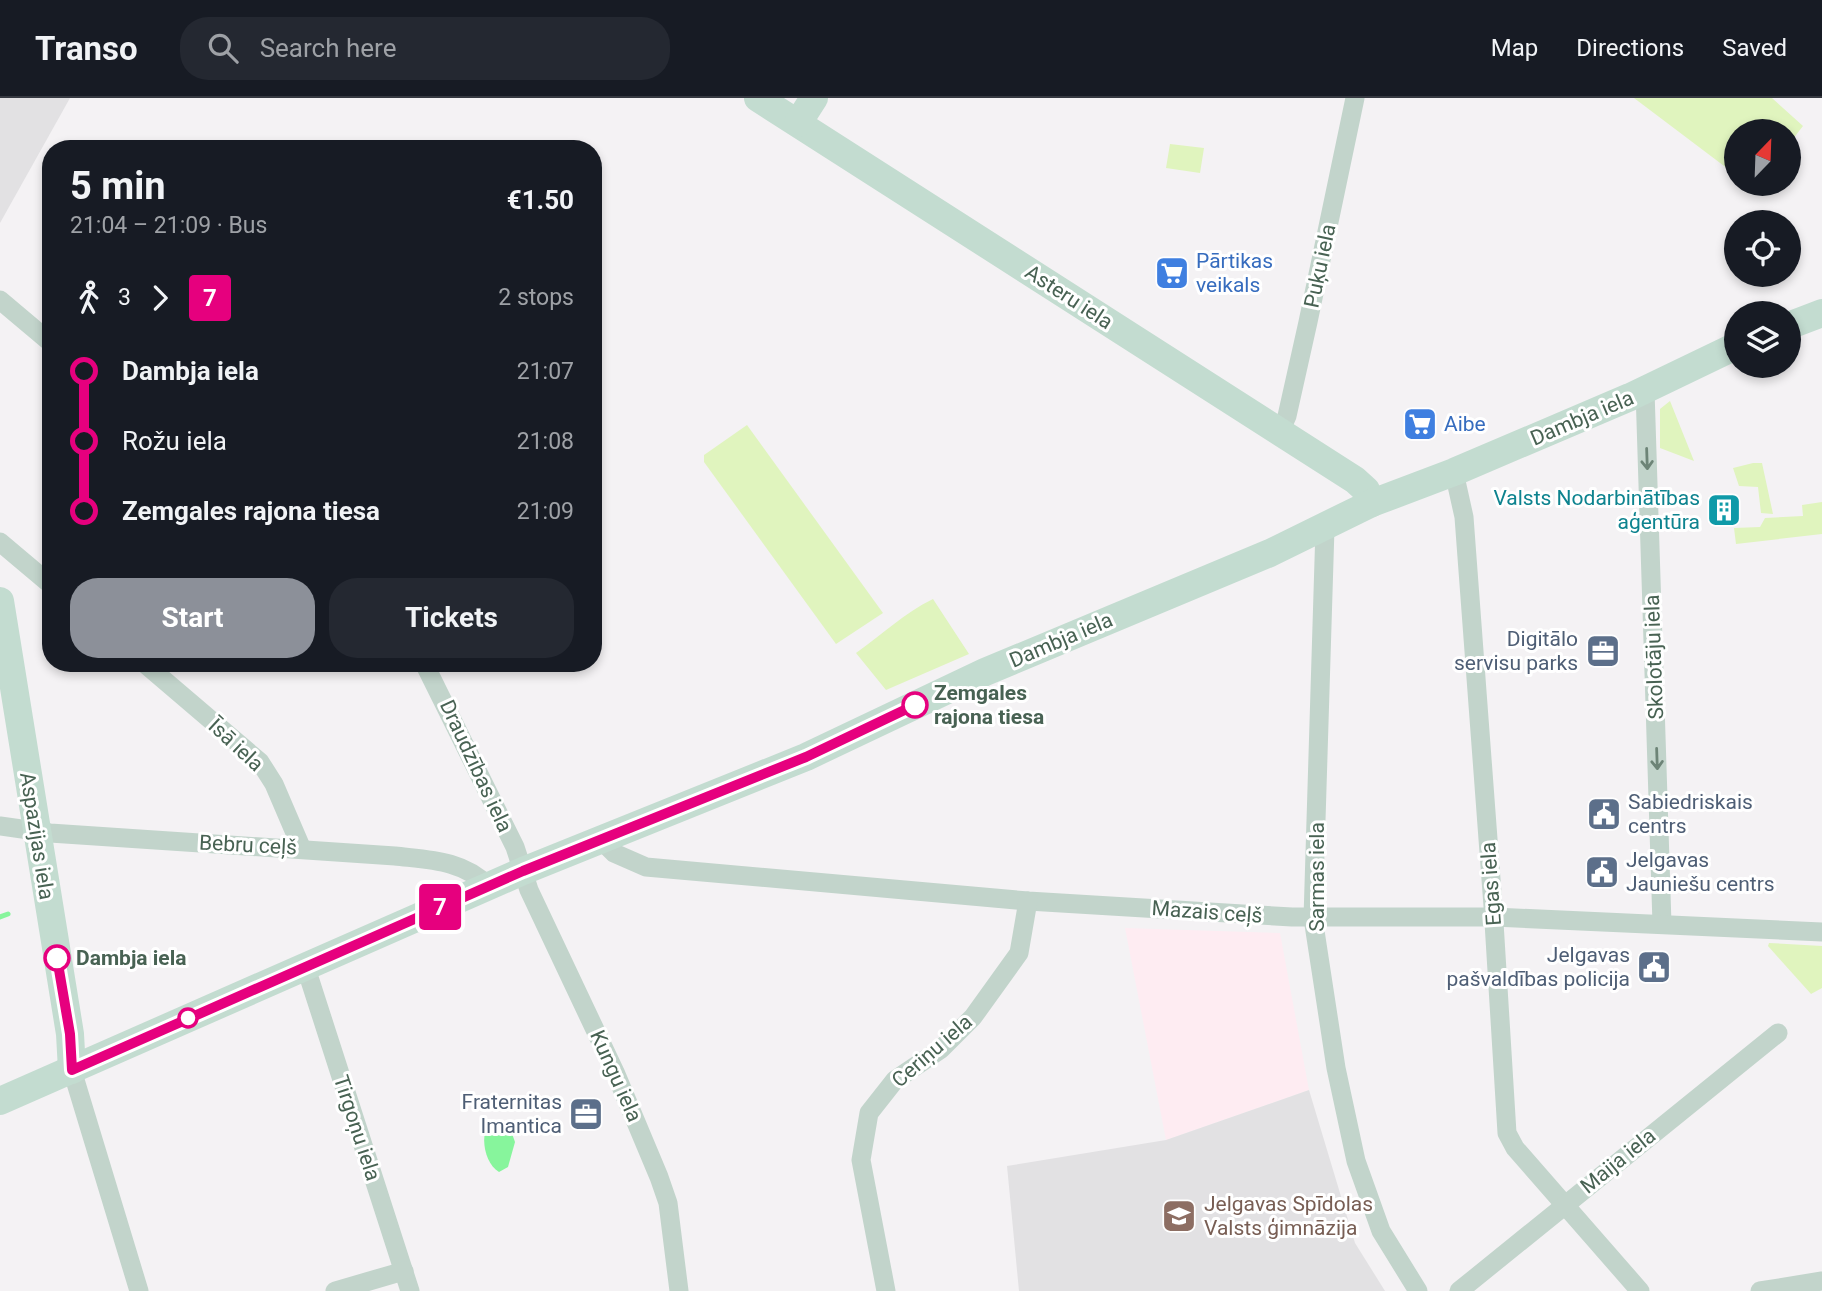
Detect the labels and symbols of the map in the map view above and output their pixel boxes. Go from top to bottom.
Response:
north arrow [1724,119,1801,196]
street label: Puķu iela [1299,222,1341,310]
place label: Pārtikas veikals [1196,249,1273,297]
supermarket icon: Pārtikas veikals [1153,254,1191,292]
street label: Asteru iela [1021,260,1117,334]
street label: Dambja iela [1527,385,1637,451]
supermarket icon: Aibe [1401,405,1439,443]
place label: Aibe [1444,412,1486,436]
one-way arrow [1641,447,1654,470]
place label: Valsts Nodarbinātības aģentūra [1493,486,1700,534]
building icon: Valsts Nodarbinātības aģentūra [1705,491,1743,529]
street label: Skolotāju iela [1640,594,1668,720]
street label: Dambja iela [1006,607,1116,673]
place label: Digitālo servisu parks [1454,627,1578,675]
office icon: Digitālo servisu parks [1584,632,1622,670]
place label: Zemgales rajona tiesa [934,681,1044,729]
marker: Zemgales rajona tiesa [902,692,928,718]
street label: Draudzības iela [435,696,517,836]
street label: Īsā iela [203,713,268,776]
one-way arrow [1650,748,1664,771]
street label: Aspazijas iela [15,771,59,901]
place label: Sabiedriskais centrs [1628,790,1753,838]
public building icon: Sabiedriskais centrs [1585,795,1623,833]
street label: Sarmas iela [1305,822,1329,932]
street label: Bebru ceļš [198,830,298,860]
street label: Egas iela [1476,841,1506,927]
place label: Jelgavas Jauniešu centrs [1626,848,1775,896]
public building icon: Jelgavas Jauniešu centrs [1583,853,1621,891]
line badge: 7 [417,884,463,930]
street label: Mazais ceļš [1151,896,1263,928]
place label: Jelgavas pašvaldības policija [1447,943,1630,991]
marker: Dambja iela [44,945,70,971]
place label: Dambja iela [76,946,187,970]
public building icon: Jelgavas pašvaldības policija [1635,948,1673,986]
unlabelled marker [178,1008,198,1028]
street label: Ceriņu iela [887,1010,977,1092]
street label: Kungu iela [585,1027,647,1125]
street label: Tirgoņu iela [329,1072,385,1184]
place label: Fraternitas Imantica [462,1090,562,1138]
office icon: Fraternitas Imantica [567,1095,605,1133]
street label: Maija iela [1576,1124,1660,1198]
place label: Jelgavas Spīdolas Valsts ģimnāzija [1204,1192,1373,1240]
school or university icon: Jelgavas Spīdolas Valsts ģimnāzija [1160,1197,1198,1235]

